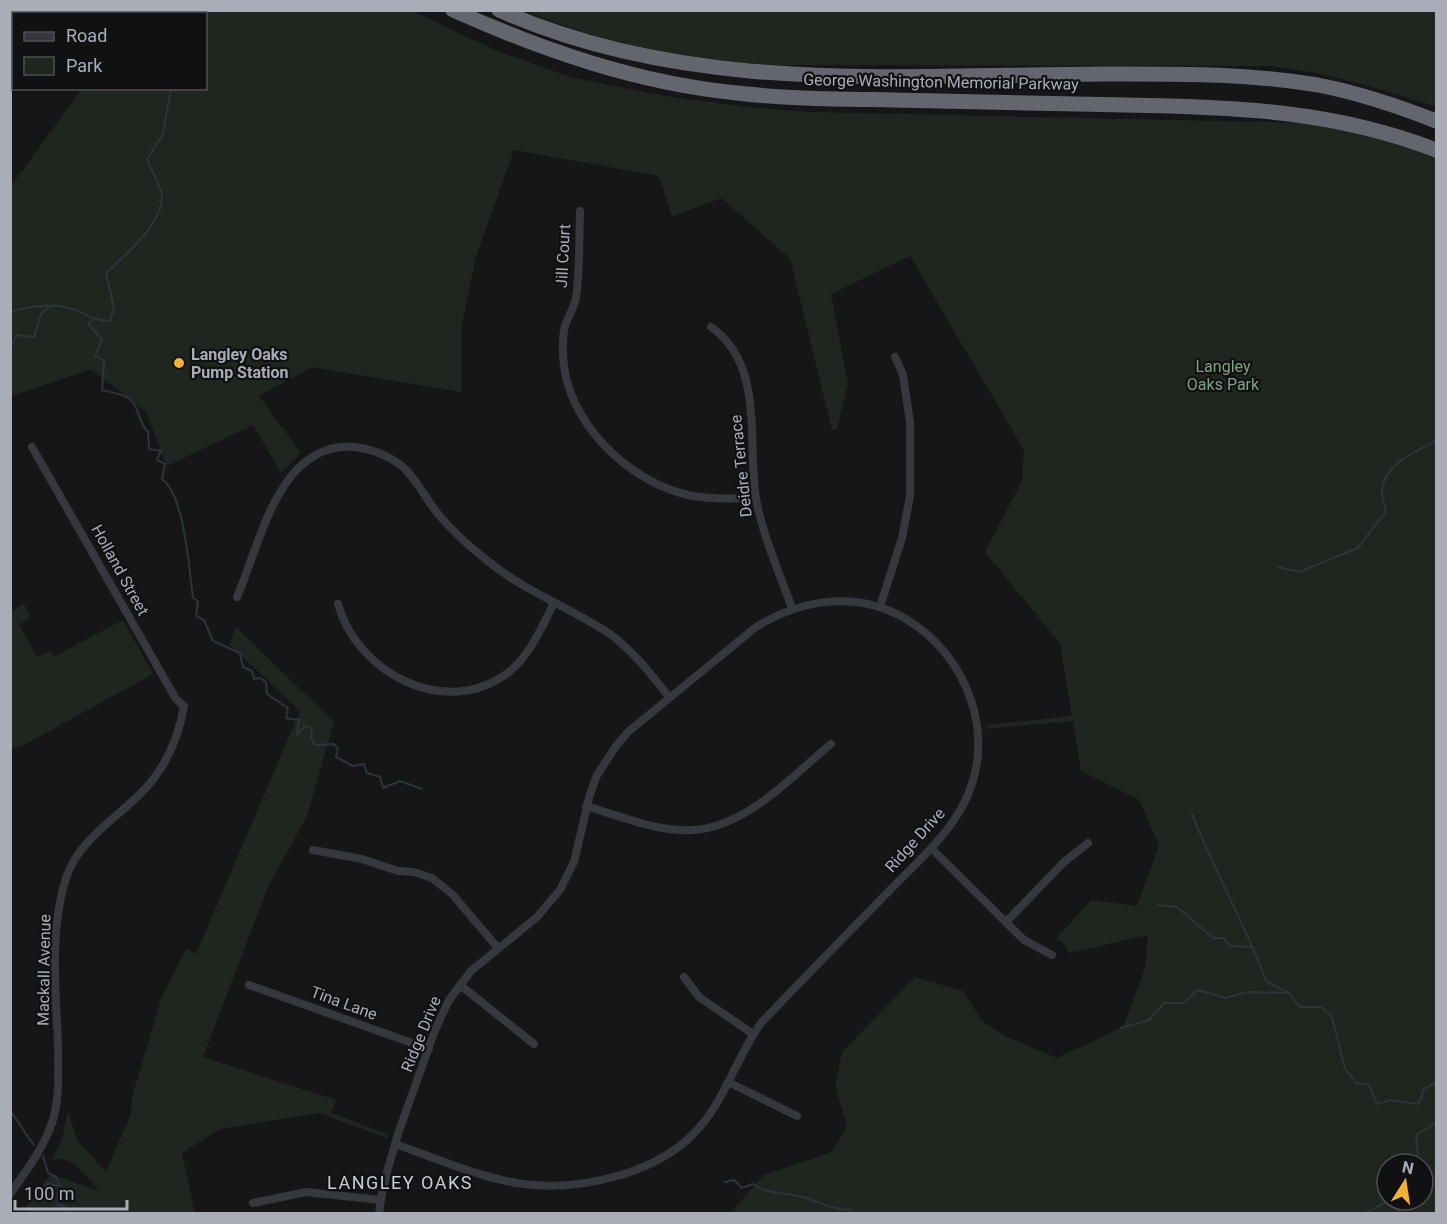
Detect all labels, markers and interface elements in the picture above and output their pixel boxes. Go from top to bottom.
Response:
legend [12,12,207,90]
text: Road [66,25,107,46]
text: Park [66,55,103,76]
street label: George Washington Memorial Parkway [803,70,1079,94]
street label: Jill Court [552,224,574,288]
place label: Langley Oaks Pump Station [191,345,289,382]
marker: Langley Oaks Pump Station [172,356,186,370]
park label: Langley Oaks Park [1187,357,1260,394]
street label: Deidre Terrace [726,414,756,518]
street label: Holland Street [87,521,153,619]
street label: Ridge Drive [881,804,949,876]
street label: Mackall Avenue [34,914,54,1026]
street label: Tina Lane [308,982,380,1024]
street label: Ridge Drive [397,993,445,1075]
north arrow [1375,1152,1435,1212]
text: N [1401,1157,1416,1178]
district label: LANGLEY OAKS [327,1172,473,1193]
scale bar [15,1173,128,1211]
text: 100 m [24,1183,75,1204]

